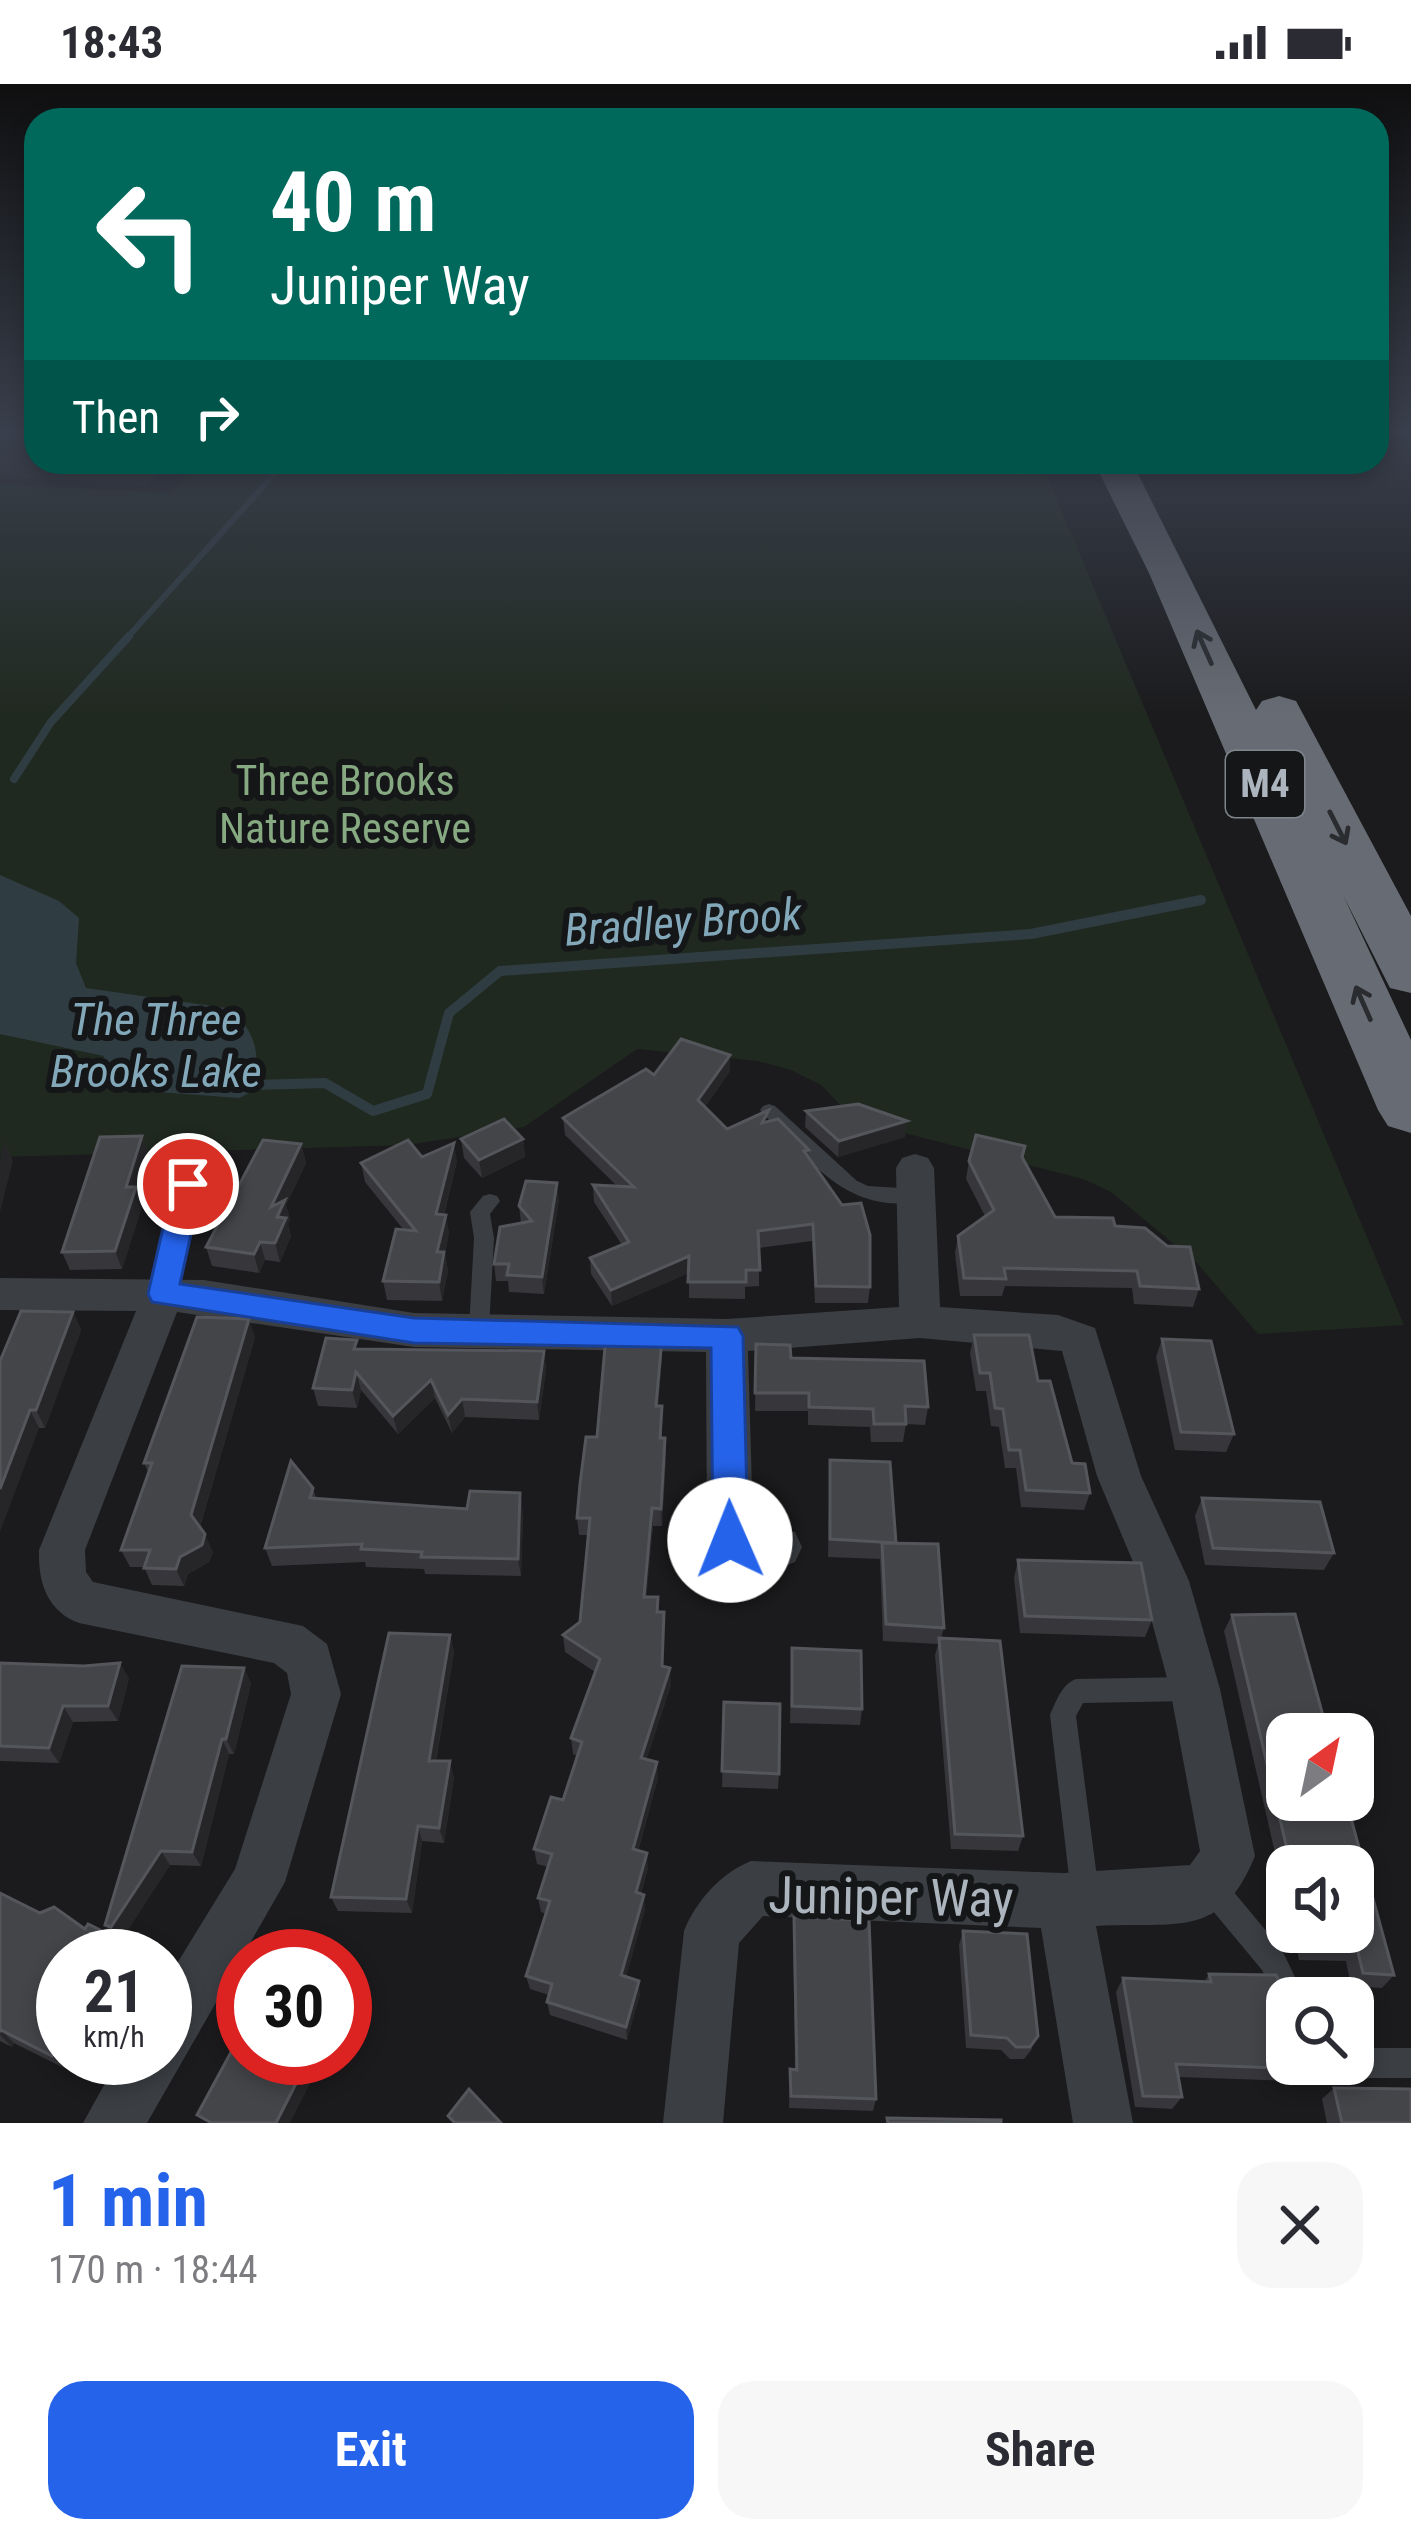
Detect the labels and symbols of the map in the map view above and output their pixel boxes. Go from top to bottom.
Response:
one-way arrow [1191,630,1213,666]
road number: M4 [1226,751,1304,817]
park label: Three Brooks Nature Reserve [219,756,471,853]
one-way arrow [1327,810,1350,846]
water label: Bradley Brook [563,887,805,957]
one-way arrow [1351,986,1373,1022]
water label: The Three Brooks Lake [50,993,262,1098]
pin [137,1133,239,1235]
position arrow [667,1477,793,1603]
north arrow [1266,1713,1374,1821]
street label: Juniper Way [768,1865,1014,1929]
speed limit sign: 30 [216,1929,372,2085]

